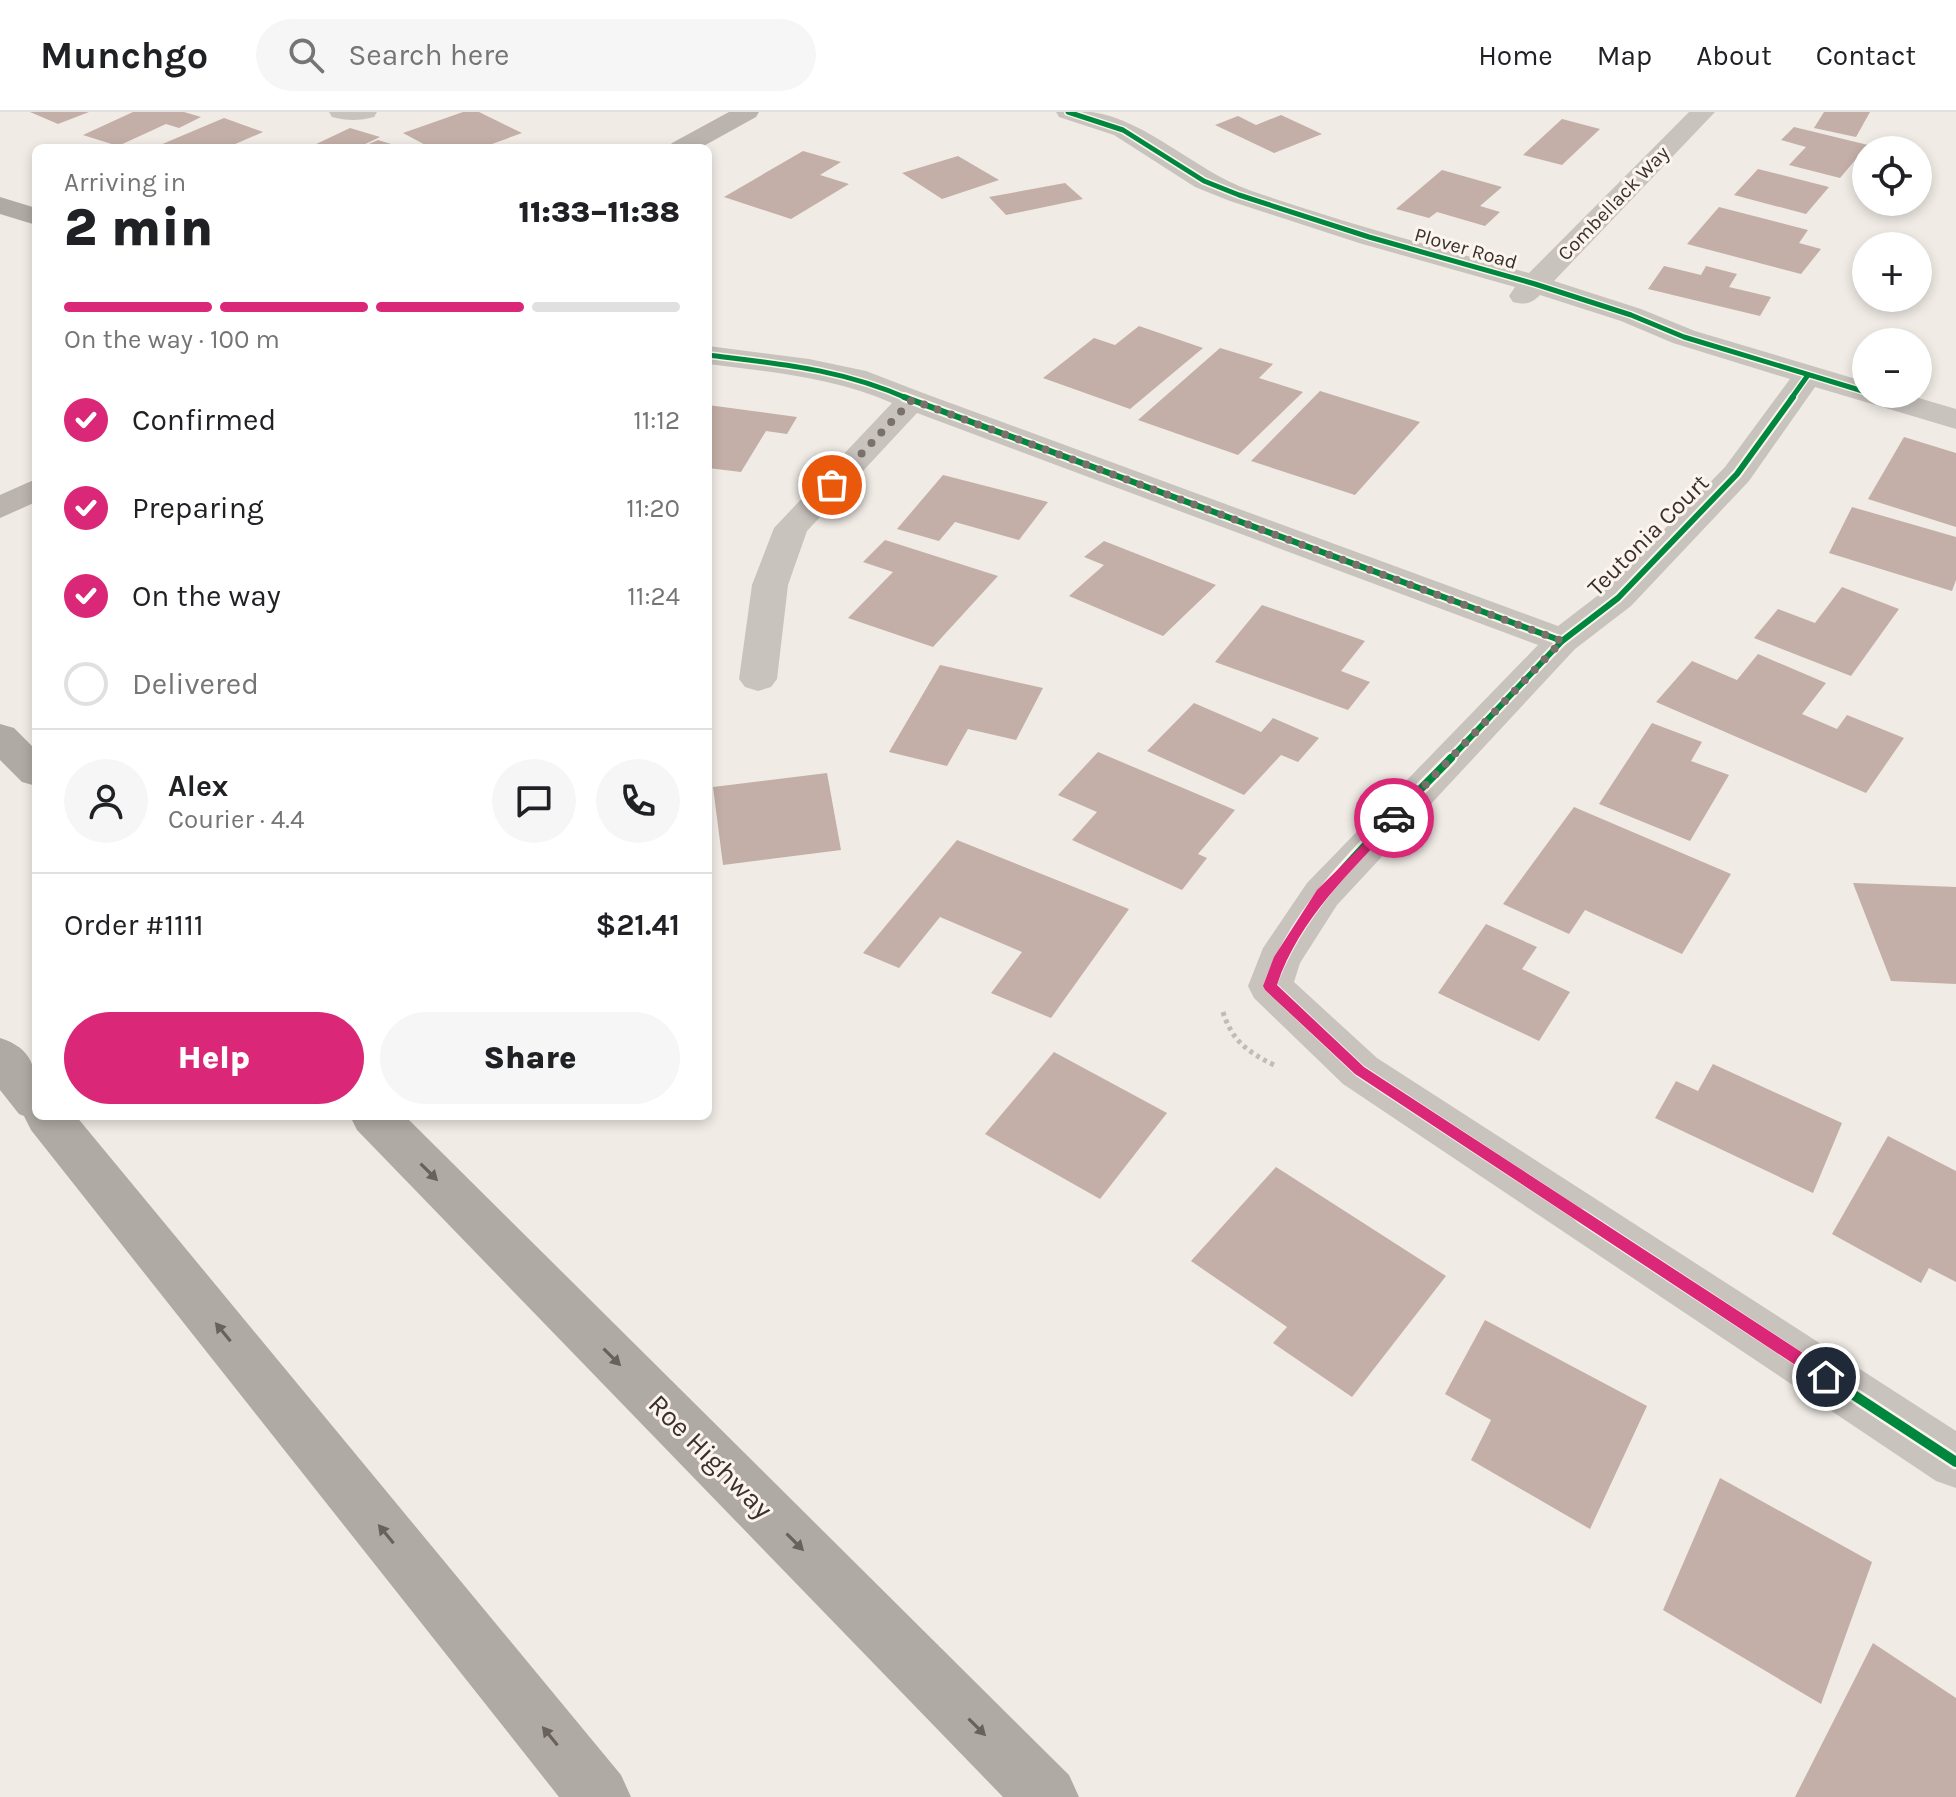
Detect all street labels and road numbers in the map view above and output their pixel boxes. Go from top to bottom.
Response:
street label: Combellack Way [1553,141,1674,265]
street label: Plover Road [1412,223,1520,274]
street label: Teutonia Court [1582,469,1714,601]
street label: Roe Highway [642,1387,780,1525]

